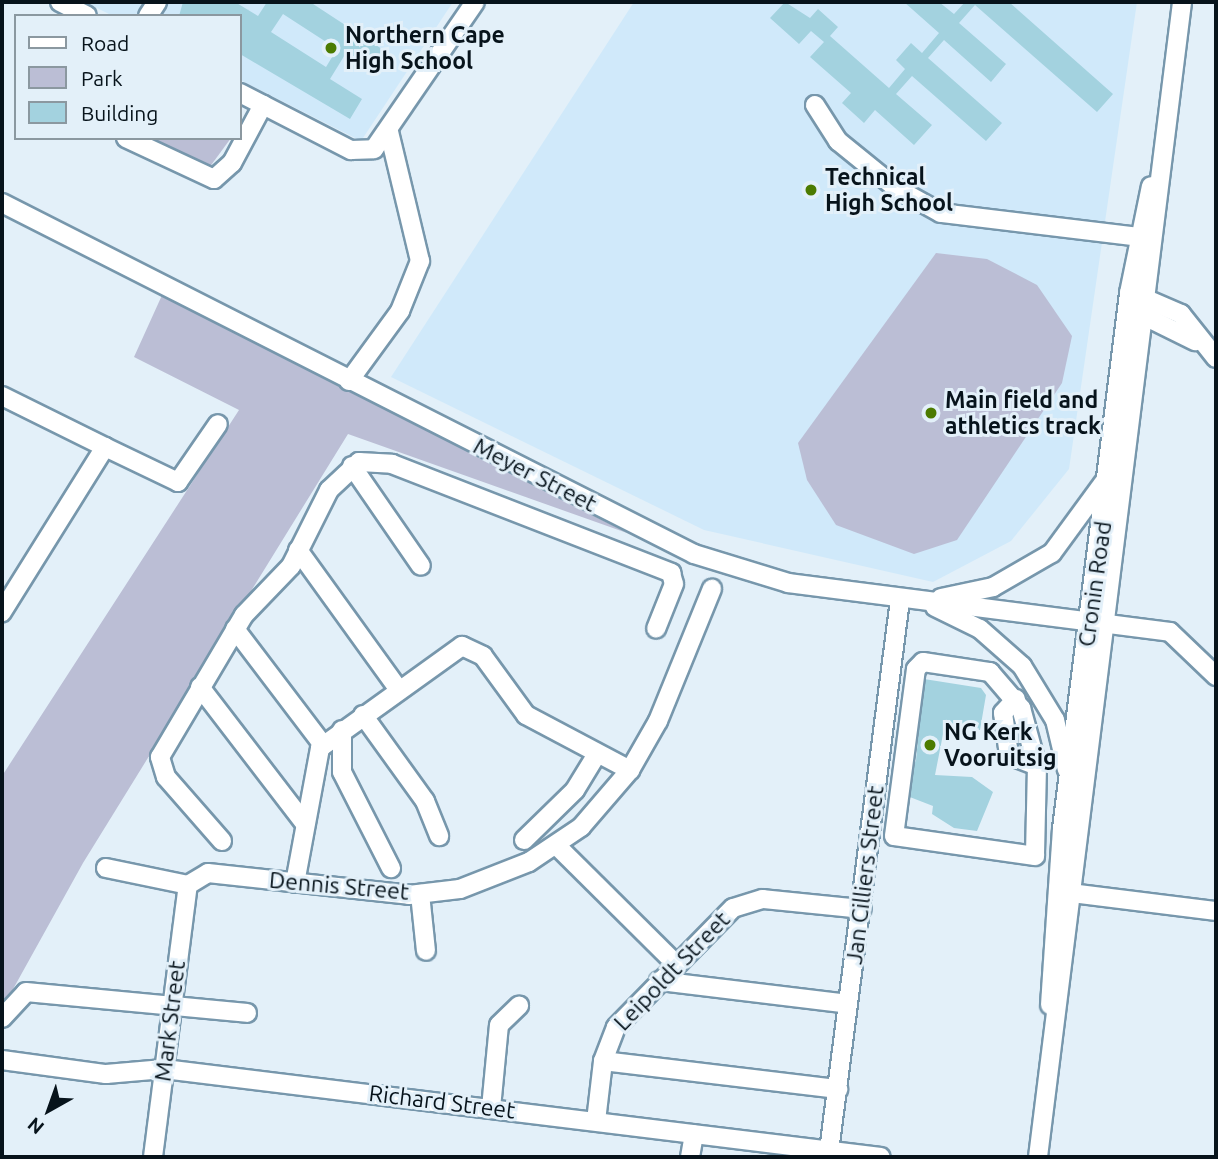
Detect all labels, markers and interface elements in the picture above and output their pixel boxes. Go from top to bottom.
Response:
legend [14,14,242,140]
place label: Northern Cape High School [345,21,505,75]
text: Road [81,31,129,55]
marker: Northern Cape High School [323,40,339,56]
text: Park [81,66,123,90]
text: Building [81,101,158,125]
place label: Technical High School [825,163,953,217]
marker: Technical High School [803,182,819,198]
place label: Main field and athletics track [945,386,1101,440]
marker: Main field and athletics track [923,405,939,421]
street label: Meyer Street [469,432,601,518]
street label: Cronin Road [1073,520,1117,648]
place label: NG Kerk Vooruitsig [944,718,1057,772]
marker: NG Kerk Vooruitsig [922,737,938,753]
street label: Jan Cilliers Street [840,784,890,966]
street label: Dennis Street [268,866,410,906]
street label: Leipoldt Street [608,906,736,1036]
street label: Mark Street [149,959,191,1083]
north arrow [14,1075,84,1145]
street label: Richard Street [367,1079,517,1125]
text: N [23,1113,48,1139]

